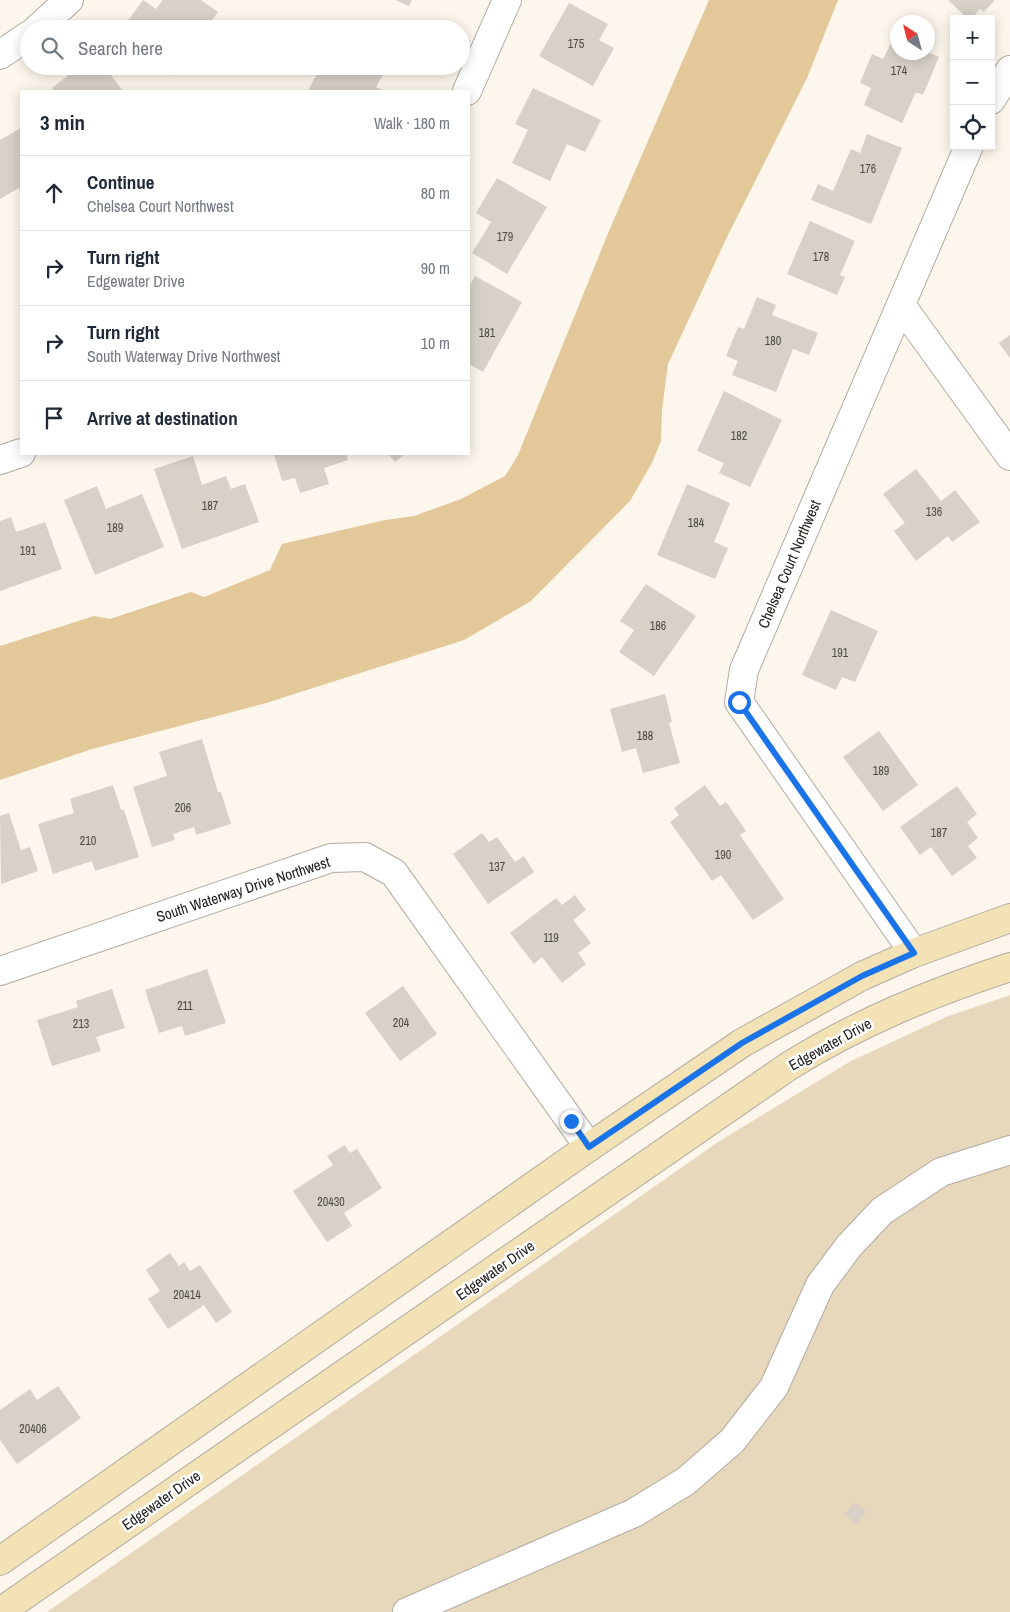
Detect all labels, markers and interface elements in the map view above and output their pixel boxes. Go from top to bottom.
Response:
north arrow [890,15,935,60]
map controls [950,15,995,150]
button: + [950,15,995,60]
search box [20,20,470,75]
icon: search [38,34,66,62]
text: Search here [78,35,163,61]
house number: 175 [568,36,585,52]
button: − [950,60,995,105]
house number: 174 [891,63,908,79]
button: locate [950,105,995,150]
text: 3 min [40,108,85,137]
text: Walk · 180 m [374,112,450,134]
house number: 176 [860,161,876,177]
text: Continue [87,169,155,195]
icon: ahead [40,179,68,207]
text: 80 m [421,182,450,204]
text: Chelsea Court Northwest [87,195,234,217]
house number: 179 [497,229,513,245]
text: Turn right [87,244,159,270]
house number: 178 [813,249,829,265]
icon: right [40,254,68,282]
text: 90 m [421,257,450,279]
text: Edgewater Drive [87,270,185,292]
text: Turn right [87,319,159,345]
house number: 181 [479,325,496,341]
icon: right [40,329,68,357]
text: 10 m [421,332,450,354]
house number: 180 [765,333,781,349]
text: South Waterway Drive Northwest [87,345,280,367]
icon: arrive [40,404,68,432]
text: Arrive at destination [87,405,238,431]
house number: 182 [731,428,747,444]
street label: Chelsea Court Northwest [752,496,826,631]
house number: 187 [202,498,219,514]
house number: 136 [926,504,942,520]
house number: 184 [688,515,705,531]
house number: 189 [107,520,123,536]
house number: 191 [20,543,37,559]
house number: 186 [650,618,666,634]
house number: 191 [832,645,849,661]
route start [728,691,751,714]
house number: 188 [637,728,653,744]
house number: 189 [873,763,889,779]
house number: 206 [175,800,191,816]
house number: 187 [931,825,948,841]
house number: 210 [80,833,96,849]
house number: 190 [715,847,731,863]
street label: South Waterway Drive Northwest [153,851,333,927]
house number: 137 [489,859,506,875]
house number: 119 [543,930,559,946]
house number: 211 [177,998,193,1014]
street label: Edgewater Drive [785,1013,875,1075]
house number: 204 [393,1015,410,1031]
house number: 213 [73,1016,89,1032]
route end [560,1110,583,1133]
house number: 20430 [317,1194,345,1210]
street label: Edgewater Drive [451,1235,539,1305]
house number: 20414 [173,1287,201,1303]
house number: 20406 [19,1421,47,1437]
street label: Edgewater Drive [117,1465,205,1535]

